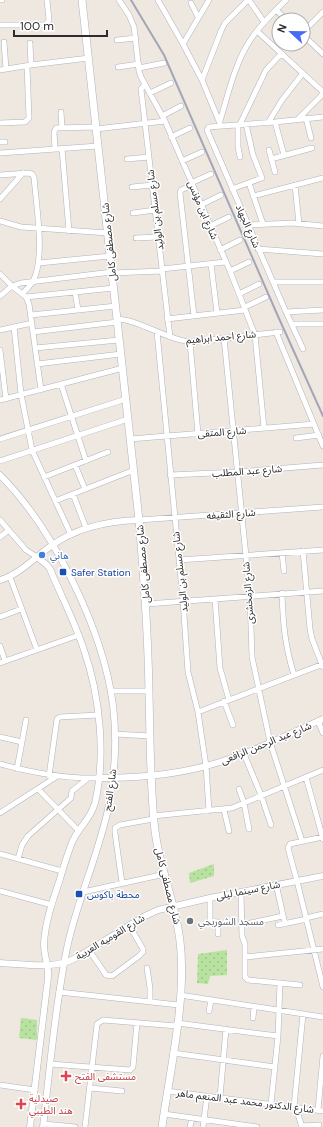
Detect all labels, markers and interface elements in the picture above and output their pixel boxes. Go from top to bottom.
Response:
scale bar [14,12,107,38]
north arrow [271,12,311,52]
text: 100 m [20,18,54,34]
text: N [274,22,290,35]
street label: شارع مسلم بن الوليد [144,169,167,251]
street label: شارع ابن مؤنس [184,179,221,242]
street label: شارع مصطفى كامل [98,202,121,282]
street label: شارع الجهاد [232,202,263,250]
street label: شارع احمد ابراهيم [185,327,257,348]
street label: شارع المتقى [197,424,247,441]
street label: شارع عبد المطلب [211,462,283,481]
street label: شارع الثقيفه [206,506,256,523]
street label: شارع مصطفى كامل [133,524,154,604]
street label: شارع مسلم بن الوليد [169,531,192,613]
place label: هاني [50,549,69,563]
marker: هاني [37,550,47,560]
street label: شارع الزمخشرى [239,561,258,625]
place label: Safer Station [71,566,131,579]
marker: Safer Station [58,567,68,577]
street label: شارع عبد الرحمن الرافعى [219,719,314,768]
street label: شارع الفتح [101,768,120,812]
street label: شارع مصطفى كامل [151,846,184,926]
street label: شارع سينما ليلى [215,877,282,904]
place label: محطة باكوس [87,888,140,901]
marker: محطة باكوس [74,889,84,899]
street label: شارع القوميه العربية [73,911,148,964]
place label: مسجد الشوربجي [198,915,264,929]
marker: مسجد الشوربجي [185,916,195,926]
marker: مستشفى الفتح [60,1070,72,1082]
place label: مستشفى الفتح [75,1070,136,1084]
street label: شارع الدكتور محمد عبد المنعم ماهر [174,1086,315,1117]
place label: صيدلية هند الطيبي [29,1092,73,1118]
marker: صيدلية هند الطيبي [16,1099,26,1109]

